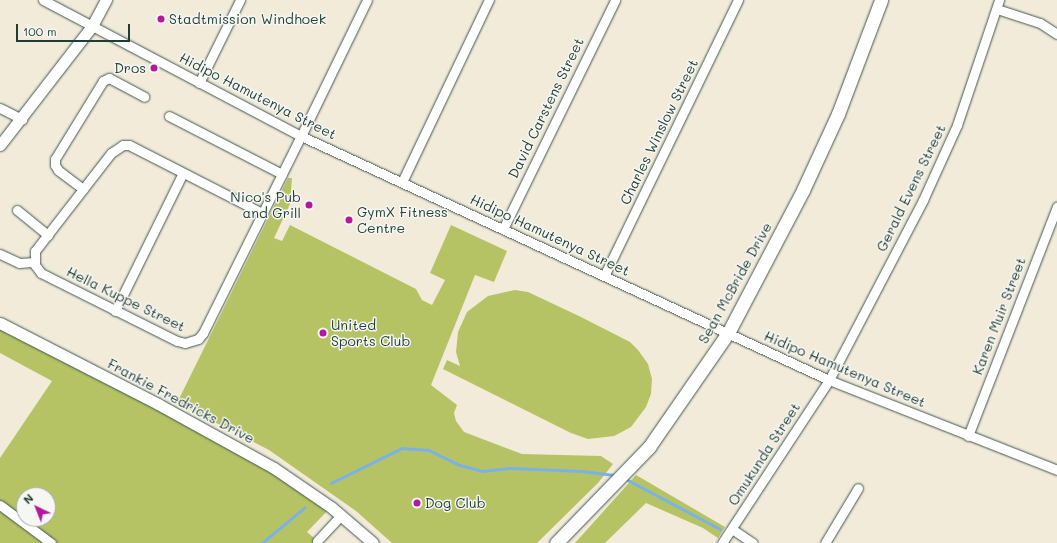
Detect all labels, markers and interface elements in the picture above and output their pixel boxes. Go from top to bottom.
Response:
place label: Stadtmission Windhoek [169,11,326,27]
marker: Stadtmission Windhoek [156,14,166,24]
scale bar [18,16,132,42]
text: 100 m [23,23,57,39]
street label: David Carstens Street [505,35,587,181]
street label: Hidipo Hamutenya Street [177,49,339,143]
street label: Charles Winslow Street [616,56,702,208]
place label: Dros [114,60,146,76]
marker: Dros [149,63,159,73]
street label: Gerald Evens Street [873,122,949,254]
place label: Nico's Pub and Grill [230,189,301,222]
street label: Hidipo Hamutenya Street [468,191,632,279]
marker: Nico's Pub and Grill [304,200,314,210]
place label: GymX Fitness Centre [357,204,448,236]
marker: GymX Fitness Centre [344,215,354,225]
street label: Sean McBride Drive [695,219,775,347]
street label: Karen Muir Street [969,255,1029,377]
street label: Hella Kuppe Street [64,263,188,335]
place label: United Sports Club [331,317,410,350]
street label: Hidipo Hamutenya Street [762,327,928,411]
marker: United Sports Club [318,328,328,338]
street label: Frankie Fredricks Drive [105,355,257,447]
street label: Omukunda Street [724,399,804,509]
north arrow [16,487,56,527]
text: N [20,490,36,507]
place label: Dog Club [425,495,486,511]
marker: Dog Club [412,498,422,508]

